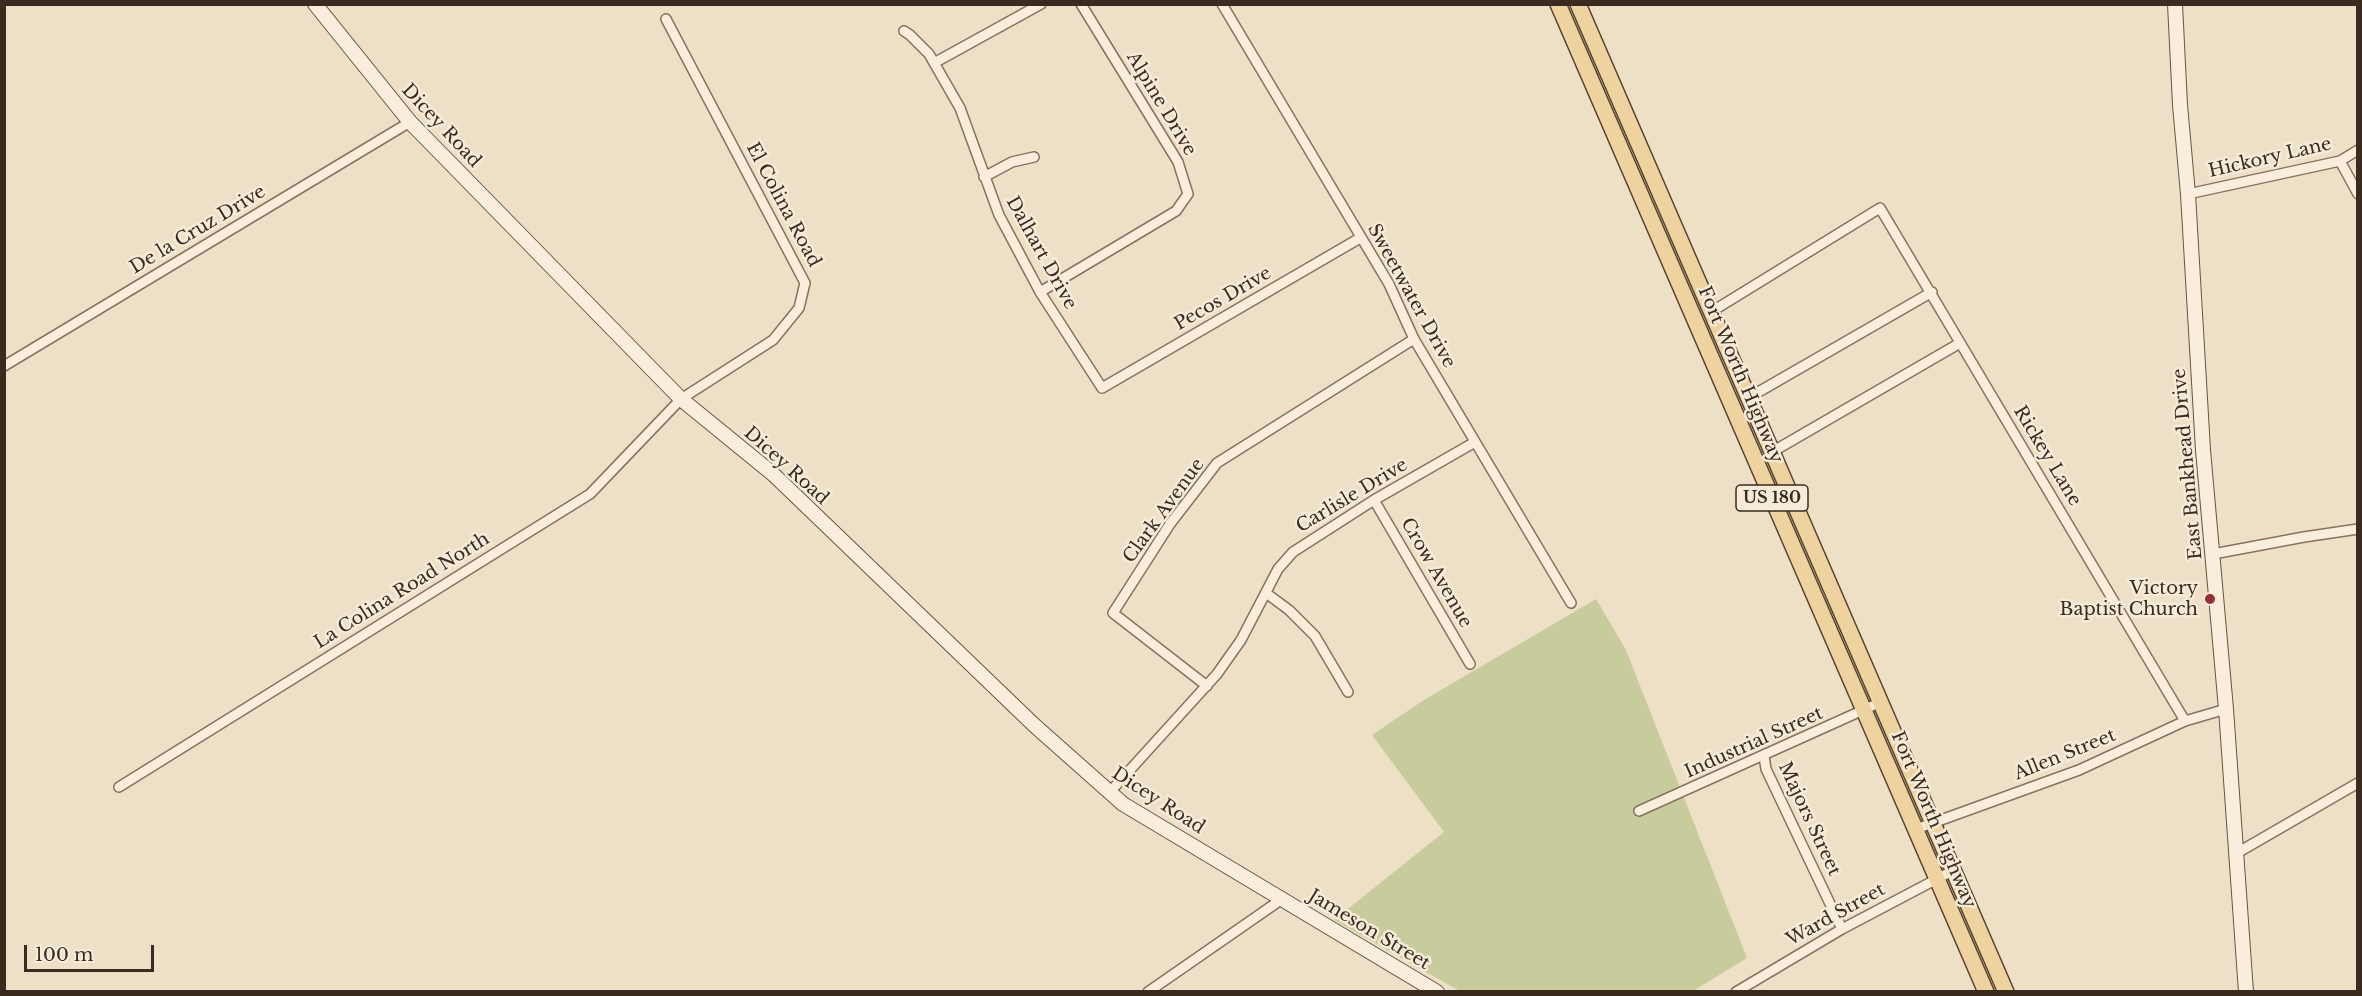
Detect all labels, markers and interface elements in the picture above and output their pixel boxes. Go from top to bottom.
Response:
street label: Alpine Drive [1122,48,1200,160]
street label: Dicey Road [397,80,485,172]
street label: Hickory Lane [2206,133,2334,183]
street label: El Colina Road [741,139,825,271]
street label: De la Cruz Drive [126,181,270,279]
street label: Dalhart Drive [1001,193,1081,313]
street label: Sweetwater Drive [1362,220,1460,372]
street label: Pecos Drive [1171,263,1275,335]
street label: Fort Worth Highway [1693,283,1787,467]
street label: East Bankhead Drive [2169,367,2207,561]
street label: Rickey Lane [2009,402,2085,510]
street label: Dicey Road [739,422,833,510]
street label: Carlisle Drive [1292,454,1412,538]
street label: Clark Avenue [1119,455,1209,567]
road number: US 180 [1736,485,1808,511]
street label: Crow Avenue [1396,514,1476,632]
street label: La Colina Road North [311,528,493,654]
place label: Victory Baptist Church [2060,578,2198,620]
marker: Victory Baptist Church [2203,592,2217,606]
street label: Industrial Street [1682,703,1826,783]
street label: Allen Street [2011,725,2119,785]
street label: Fort Worth Highway [1886,728,1980,912]
street label: Majors Street [1773,759,1845,879]
street label: Dicey Road [1108,763,1208,839]
street label: Ward Street [1783,879,1889,951]
street label: Jameson Street [1304,885,1434,975]
scale bar [27,933,158,971]
text: 100 m [35,944,93,966]

